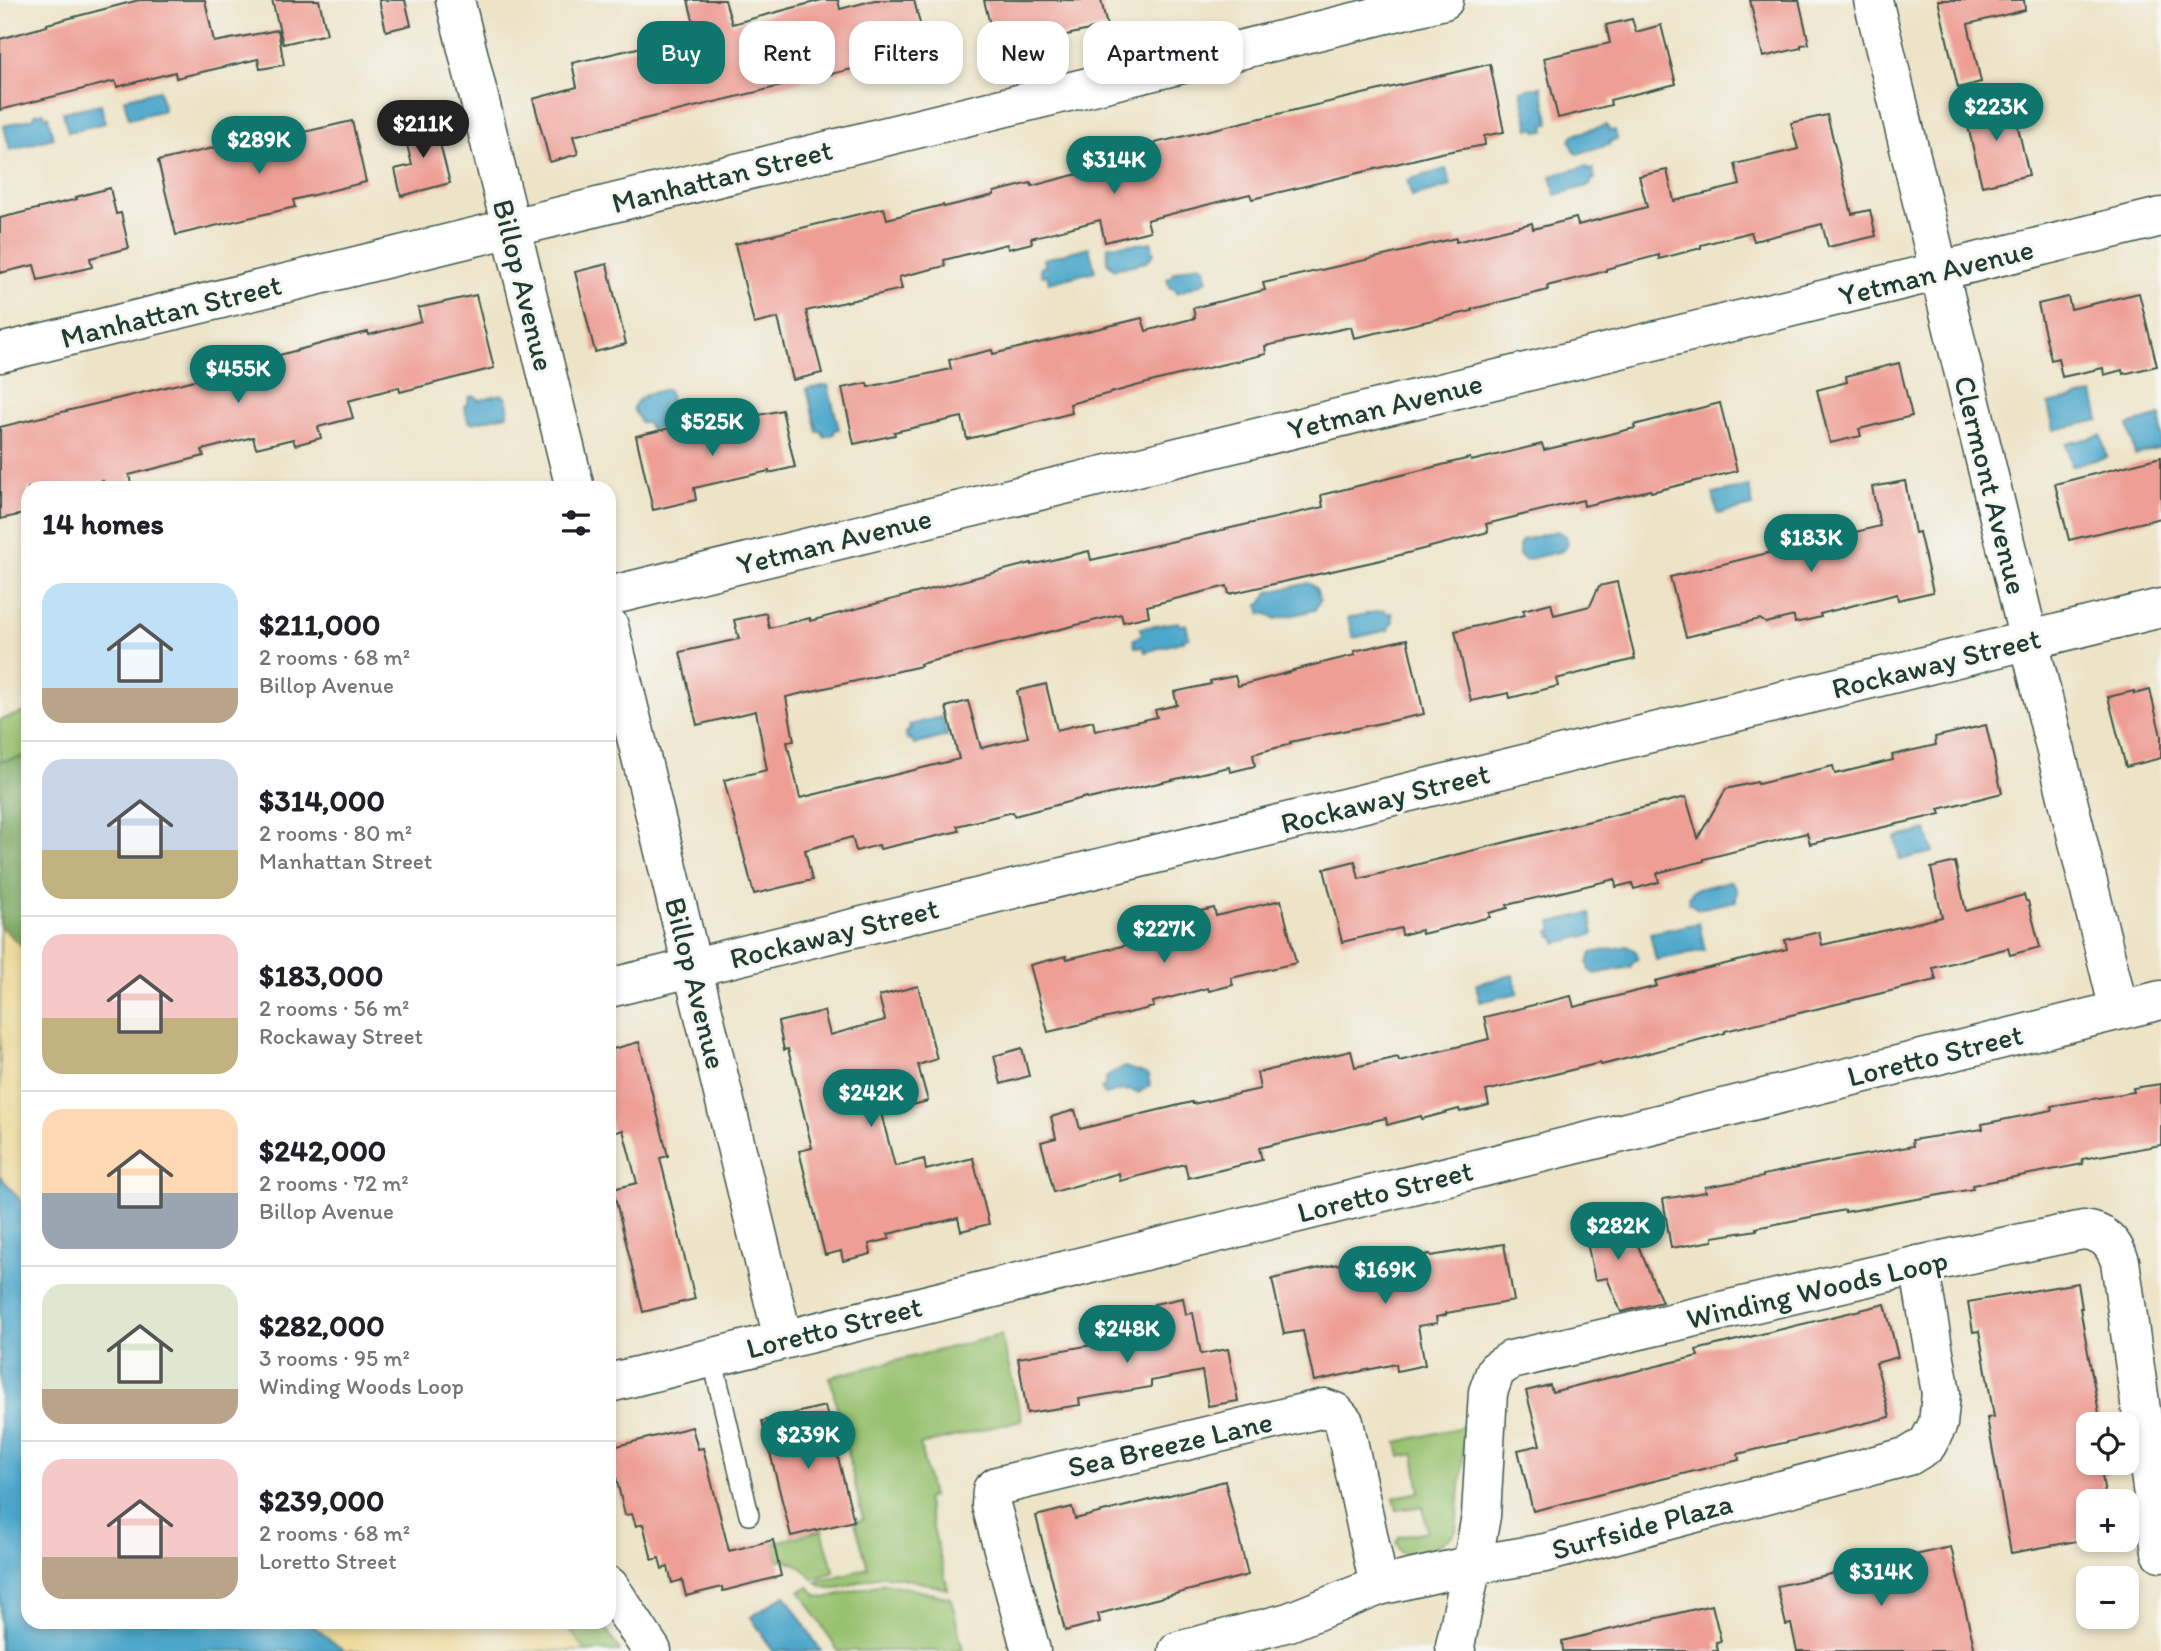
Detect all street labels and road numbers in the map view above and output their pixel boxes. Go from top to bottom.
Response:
street label: Manhattan Street [608,131,836,221]
street label: Billop Avenue [485,195,563,375]
street label: Yetman Avenue [1835,230,2037,314]
street label: Manhattan Street [57,266,285,356]
street label: Yetman Avenue [1284,364,1486,448]
street label: Clermont Avenue [1946,372,2036,598]
street label: Yetman Avenue [733,499,935,583]
street label: Rockaway Street [1828,619,2044,707]
street label: Rockaway Street [1277,754,1493,842]
street label: Rockaway Street [726,889,942,977]
street label: Billop Avenue [657,893,735,1073]
street label: Loretto Street [1843,1015,2027,1095]
street label: Loretto Street [1293,1151,1477,1231]
street label: Winding Woods Loop [1683,1241,1951,1337]
street label: Loretto Street [742,1287,926,1367]
street label: Sea Breeze Lane [1064,1402,1276,1486]
street label: Surfside Plaza [1548,1484,1737,1568]

